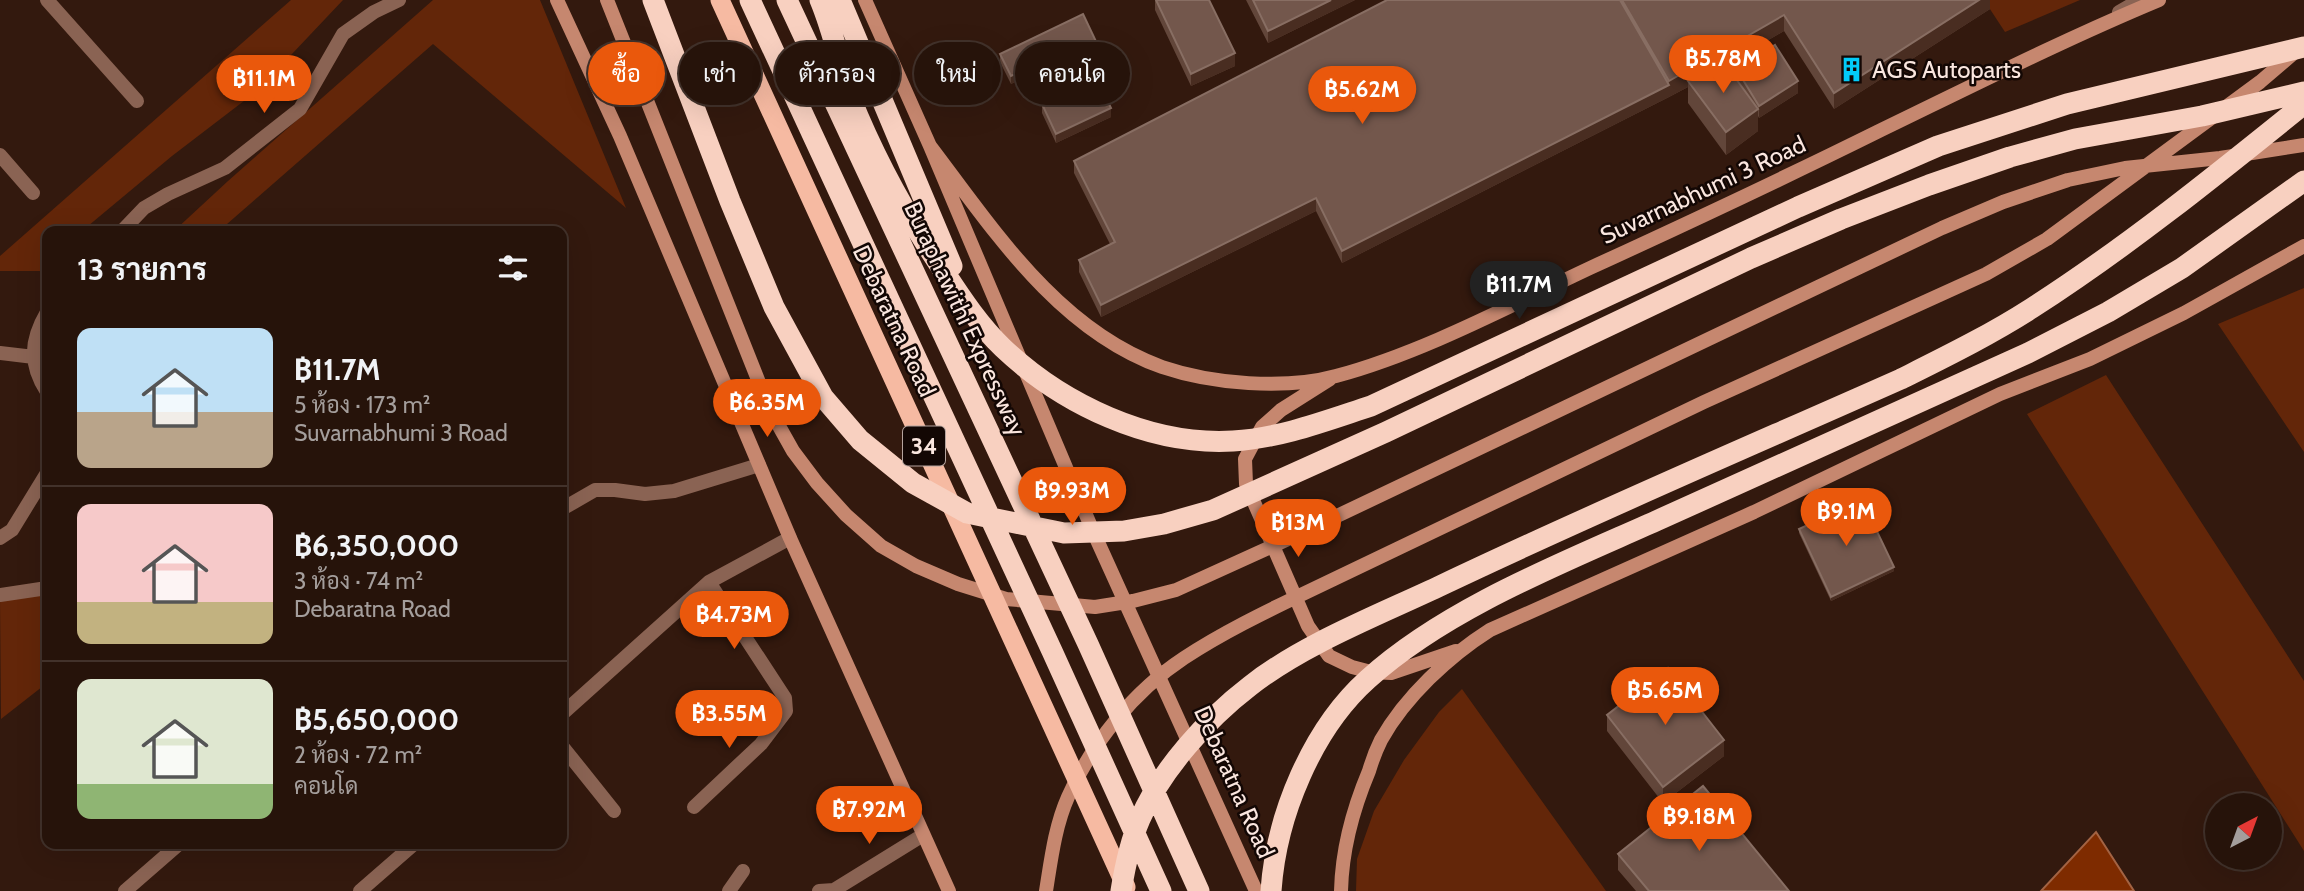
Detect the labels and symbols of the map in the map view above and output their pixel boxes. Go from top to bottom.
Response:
pin: ฿5.78M [1666,36,1780,95]
pin: ฿11.1M [207,55,321,115]
place label: AGS Autoparts [1872,55,2021,84]
building icon: AGS Autoparts [1838,56,1866,84]
pin: ฿5.62M [1305,66,1419,126]
street label: Suvarnabhumi 3 Road [1596,129,1810,250]
street label: Buraphawithi Expressway [898,197,1033,441]
street label: Debaratna Road [847,241,942,401]
pin: ฿11.7M [1462,262,1576,321]
pin: ฿6.35M [710,380,824,439]
road number: 34 [903,426,945,466]
pin: ฿9.93M [1015,468,1129,527]
pin: ฿9.1M [1797,489,1895,548]
pin: ฿13M [1257,500,1339,559]
pin: ฿4.73M [677,592,791,651]
pin: ฿5.65M [1608,668,1722,727]
pin: ฿3.55M [672,690,786,750]
street label: Debaratna Road [1188,701,1281,862]
pin: ฿7.92M [812,786,926,846]
north arrow [2205,793,2282,870]
pin: ฿9.18M [1642,794,1756,853]

